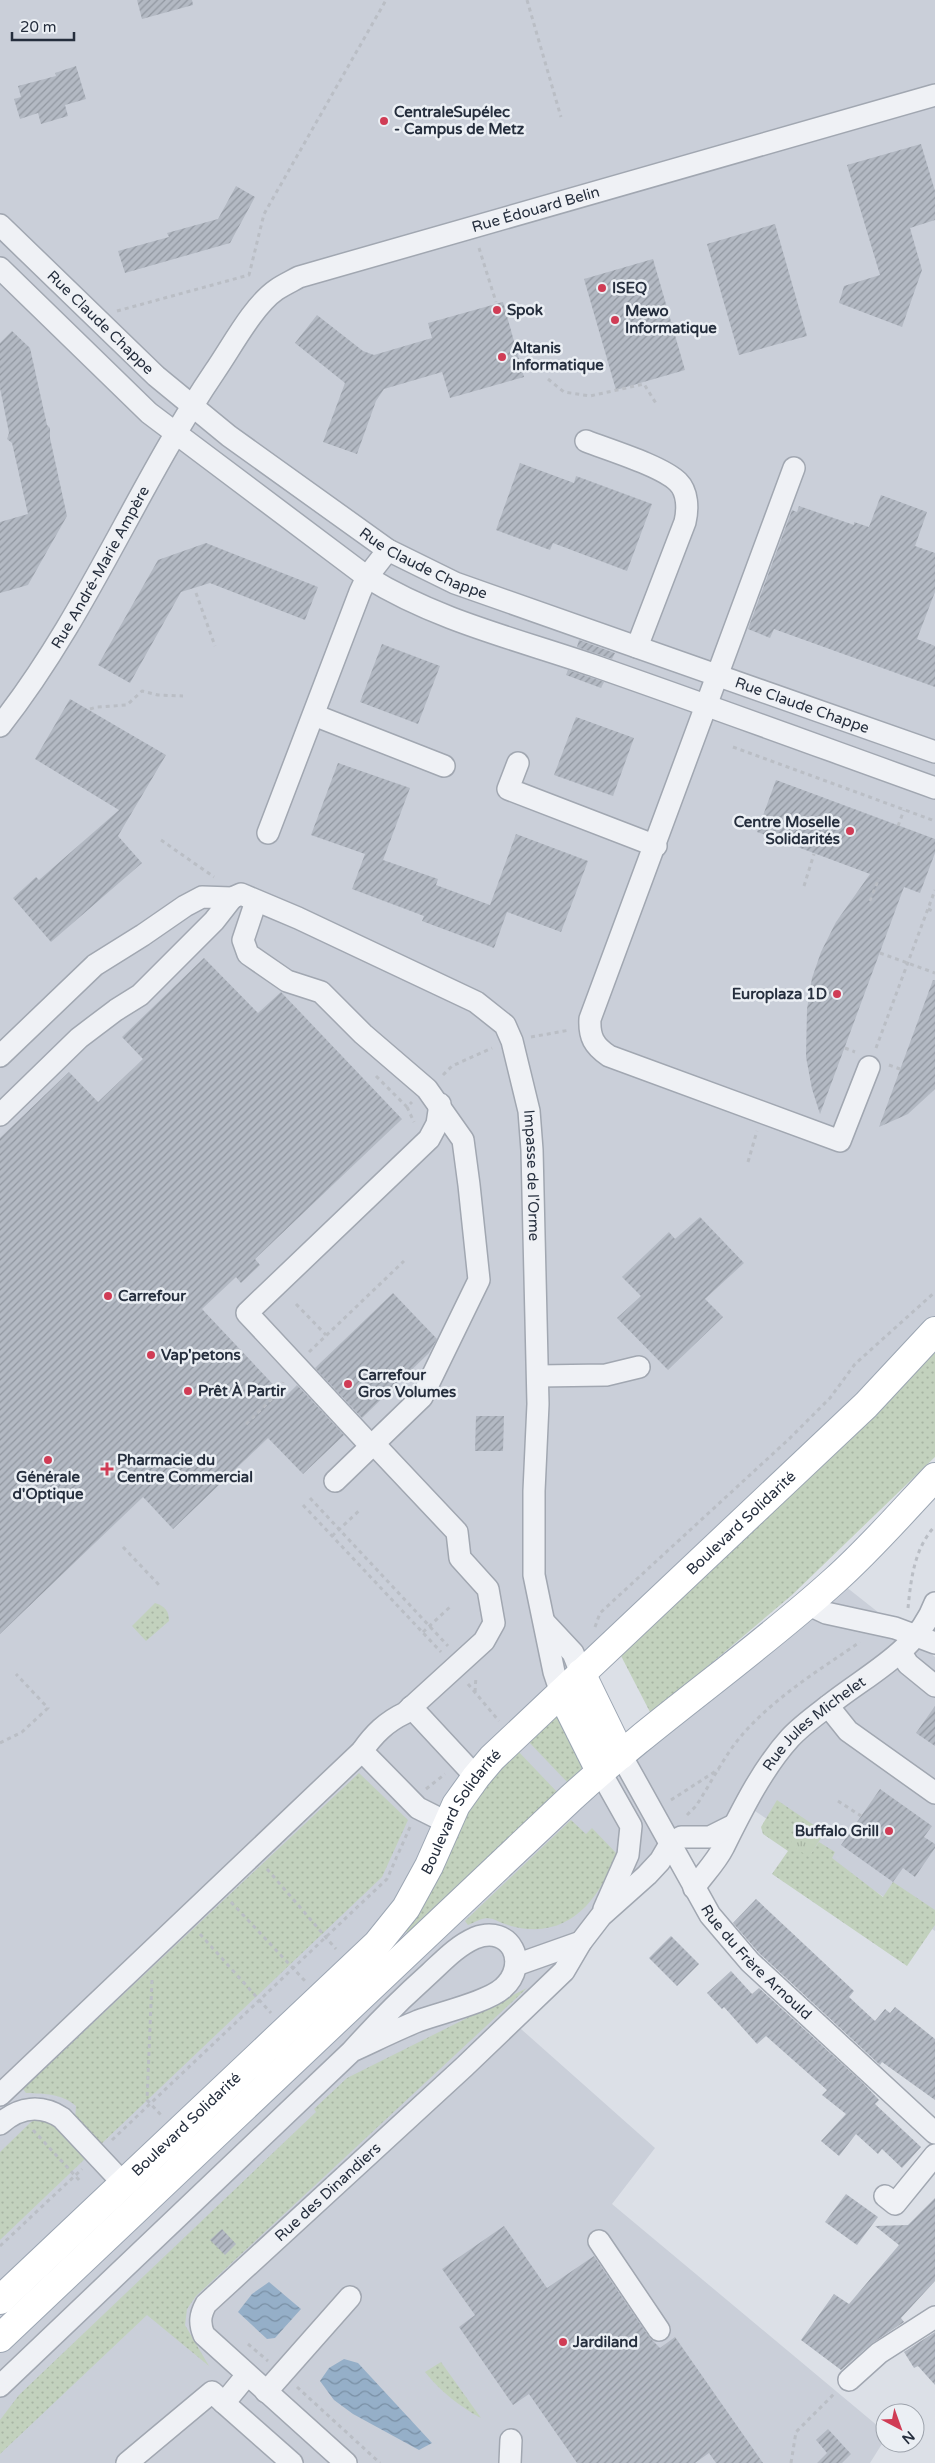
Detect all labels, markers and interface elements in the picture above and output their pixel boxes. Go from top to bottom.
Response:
scale bar [12,10,75,42]
text: 20 m [20,18,57,36]
place label: CentraleSupélec - Campus de Metz [394,103,525,139]
marker: CentraleSupélec - Campus de Metz [378,115,390,127]
street label: Rue Édouard Belin [470,182,602,236]
street label: Rue Claude Chappe [44,267,158,378]
place label: ISEQ [612,279,647,297]
marker: ISEQ [596,282,608,294]
place label: Spok [507,301,543,320]
place label: Mewo Informatique [625,302,717,338]
marker: Spok [491,304,503,316]
marker: Mewo Informatique [609,314,621,326]
place label: Altanis Informatique [512,339,604,375]
marker: Altanis Informatique [496,351,508,363]
street label: Rue André-Marie Ampère [47,483,153,652]
street label: Rue Claude Chappe [356,524,490,603]
street label: Rue Claude Chappe [733,673,872,737]
place label: Centre Moselle Solidarités [734,813,841,848]
marker: Centre Moselle Solidarités [844,825,856,837]
place label: Europlaza 1D [732,985,827,1004]
marker: Europlaza 1D [831,988,843,1000]
street label: Impasse de l'Orme [520,1109,543,1241]
place label: Carrefour [118,1287,186,1305]
marker: Carrefour [102,1290,114,1302]
place label: Vap'petons [161,1346,241,1365]
marker: Vap'petons [145,1349,157,1361]
place label: Carrefour Gros Volumes [358,1366,456,1401]
marker: Carrefour Gros Volumes [342,1378,354,1390]
place label: Prêt À Partir [198,1381,286,1400]
marker: Prêt À Partir [182,1385,194,1397]
place label: Pharmacie du Centre Commercial [117,1451,253,1486]
marker: Générale d'Optique [42,1454,54,1466]
marker: Pharmacie du Centre Commercial [101,1463,113,1475]
street label: Boulevard Solidarité [683,1467,799,1579]
place label: Générale d'Optique [13,1468,84,1504]
street label: Rue Jules Michelet [759,1672,869,1774]
street label: Boulevard Solidarité [417,1745,505,1878]
place label: Buffalo Grill [795,1822,879,1840]
marker: Buffalo Grill [883,1825,895,1837]
street label: Rue du Frère Arnould [697,1901,815,2023]
street label: Boulevard Solidarité [128,2068,244,2180]
street label: Rue des Dinandiers [271,2139,385,2245]
place label: Jardiland [572,2333,638,2351]
marker: Jardiland [557,2336,569,2348]
north arrow [875,2403,925,2453]
text: N [898,2427,918,2448]

